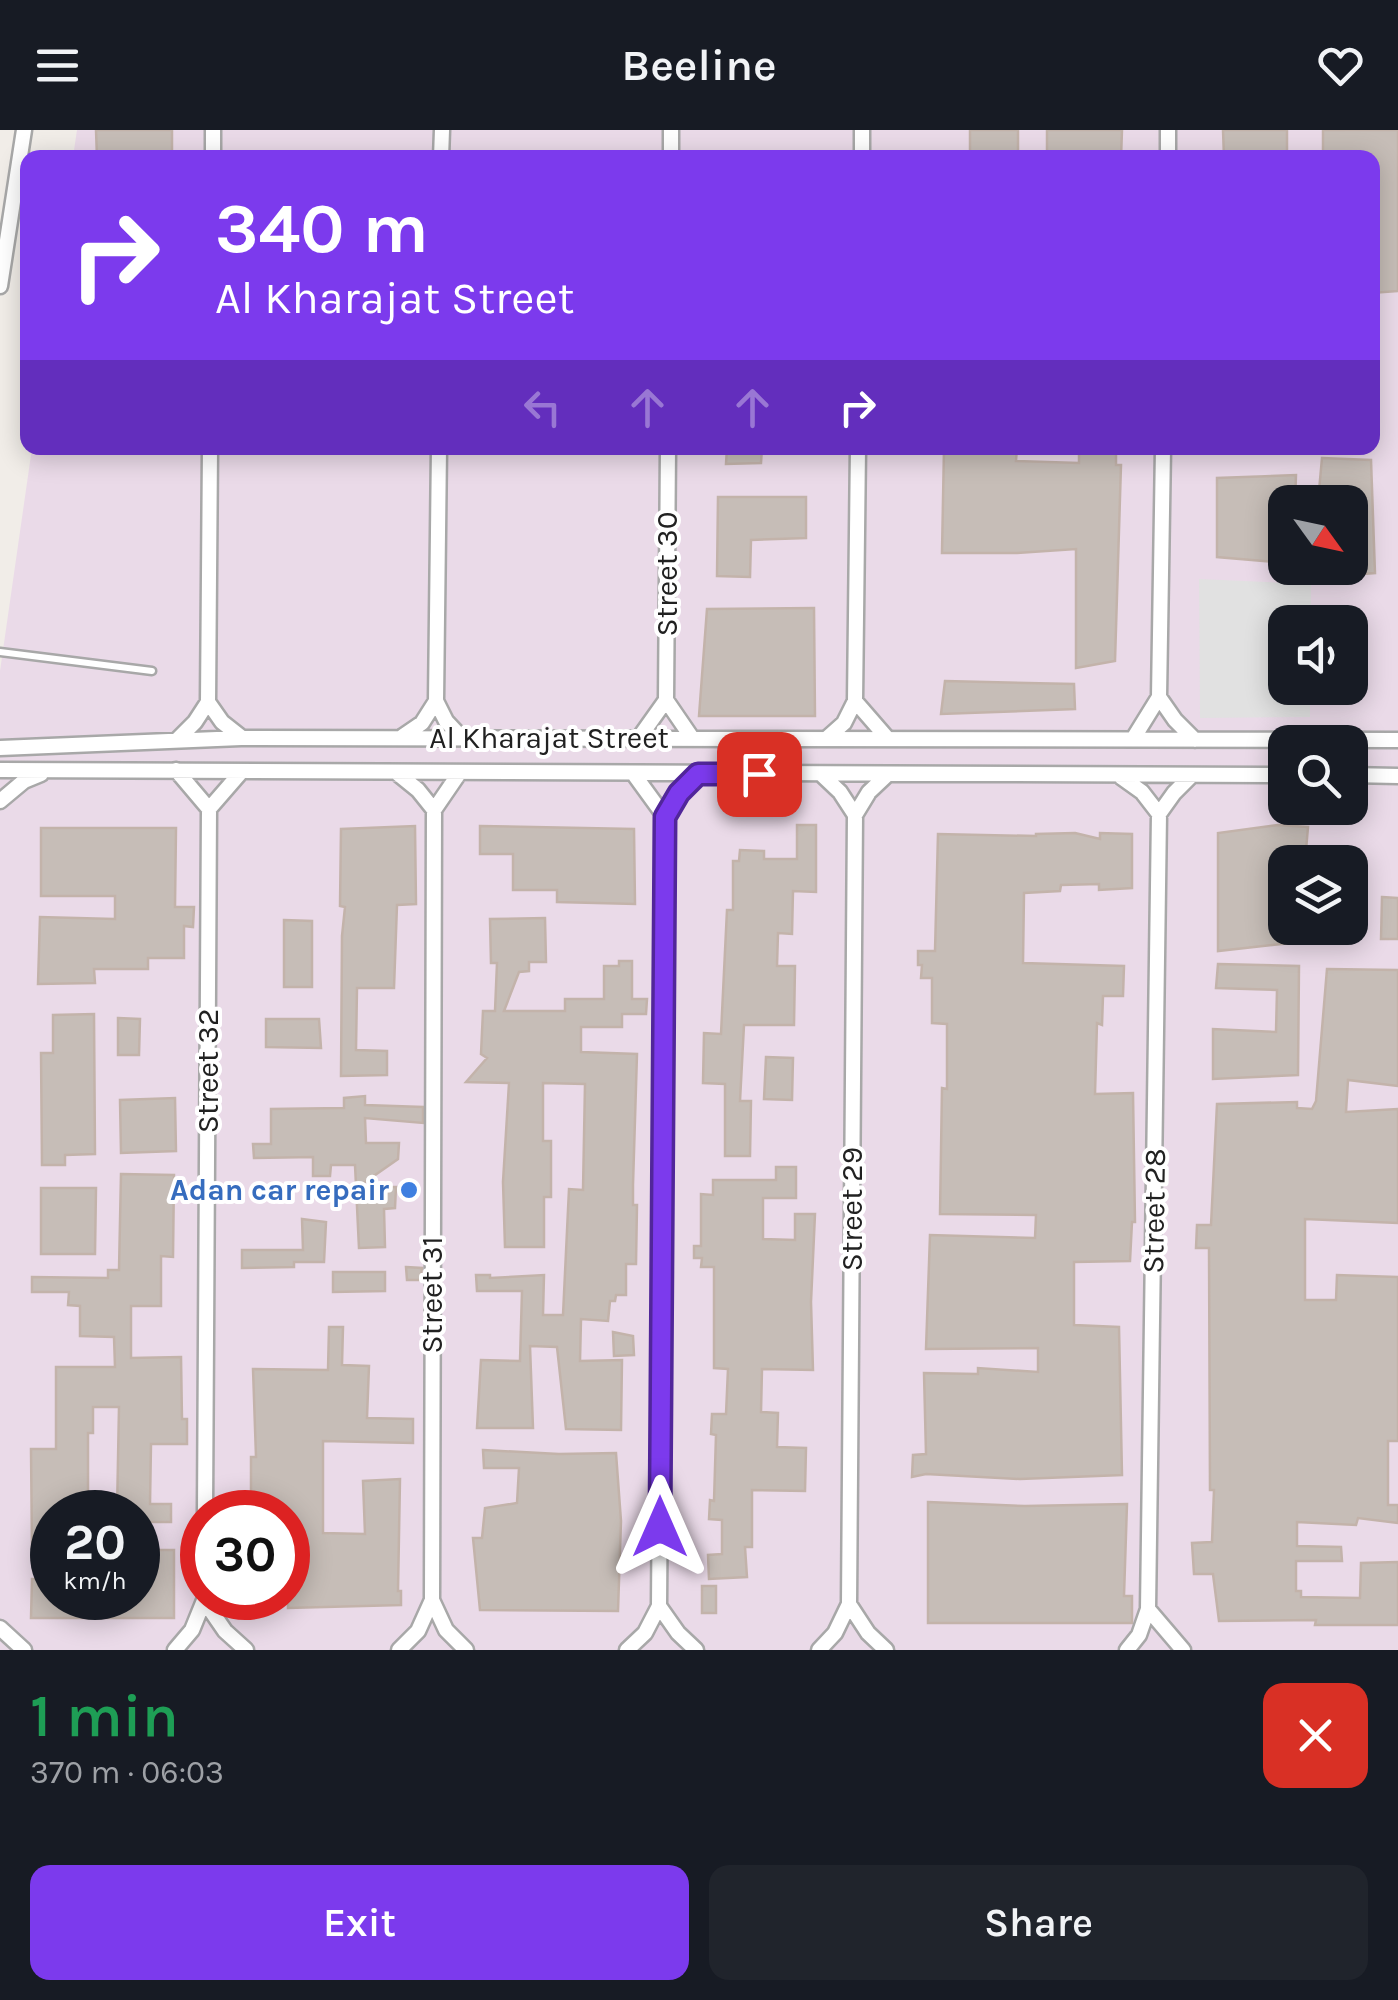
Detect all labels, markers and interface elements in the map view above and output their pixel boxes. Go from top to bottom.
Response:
icon: menu [30,38,85,93]
icon: heart [1313,38,1368,93]
text: Beeline [621,39,777,91]
text: 340 m [215,188,429,270]
icon: right [50,190,180,320]
text: Al Kharajat Street [215,272,574,324]
icon: left [515,380,570,435]
icon: ahead [620,380,675,435]
icon: ahead [725,380,780,435]
icon: right [830,380,885,435]
north arrow [1268,485,1368,585]
map controls [1268,485,1368,945]
street label: Street 30 [649,512,685,637]
button: sound [1268,605,1368,705]
street label: Al Kharajat Street [429,720,669,756]
button: search [1268,725,1368,825]
pin [717,732,802,817]
icon: arrive [732,747,787,802]
button: layers [1268,845,1368,945]
street label: Street 32 [190,1009,226,1133]
street label: Street 29 [834,1147,870,1271]
street label: Street 28 [1135,1148,1173,1274]
place label: Adan car repair [170,1172,389,1208]
marker: Adan car repair [398,1179,420,1201]
street label: Street 31 [414,1236,450,1354]
position arrow [608,1475,712,1579]
speed limit sign: 30 [180,1490,310,1620]
text: 20 [64,1513,126,1572]
text: km/h [63,1566,127,1595]
text: 1 min [30,1681,179,1751]
button: close [1263,1683,1368,1788]
text: 370 m · 06:03 [30,1754,224,1791]
button: Exit [30,1865,689,1980]
button: Share [709,1865,1368,1980]

